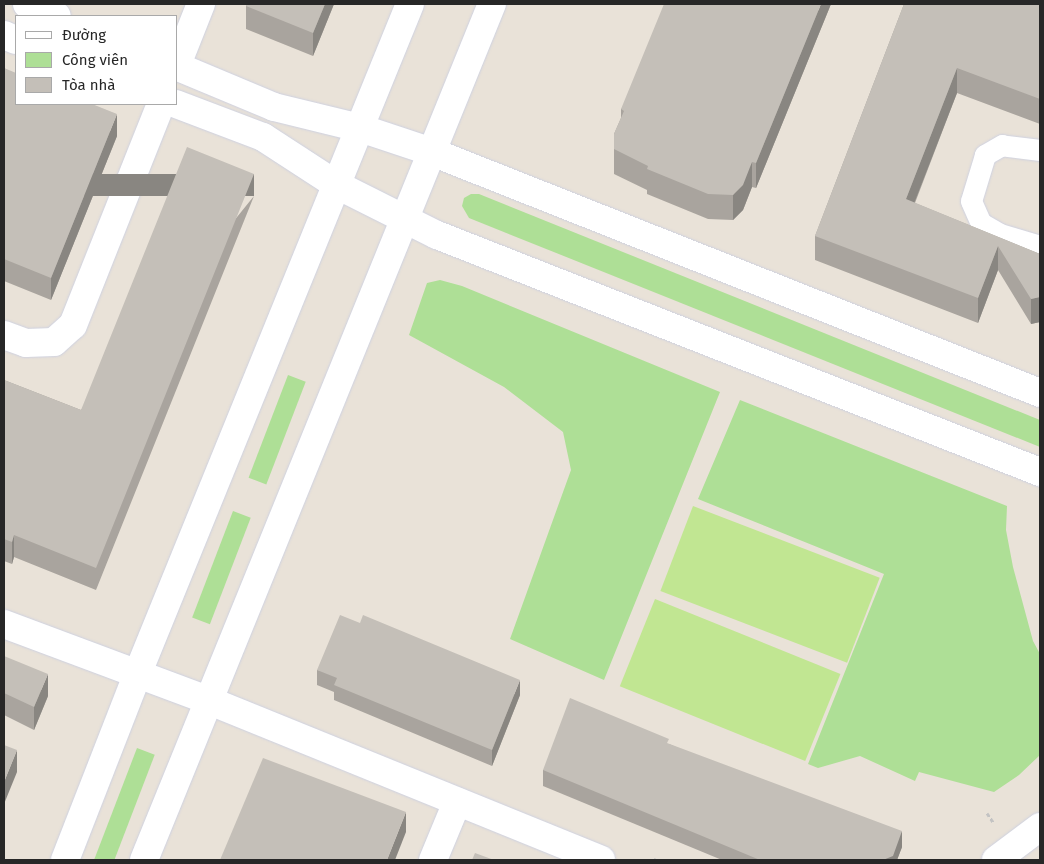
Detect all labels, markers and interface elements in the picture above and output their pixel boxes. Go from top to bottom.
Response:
legend [15,15,178,105]
text: Đường [62,26,106,44]
text: Công viên [62,51,128,69]
text: Tòa nhà [62,76,115,94]

